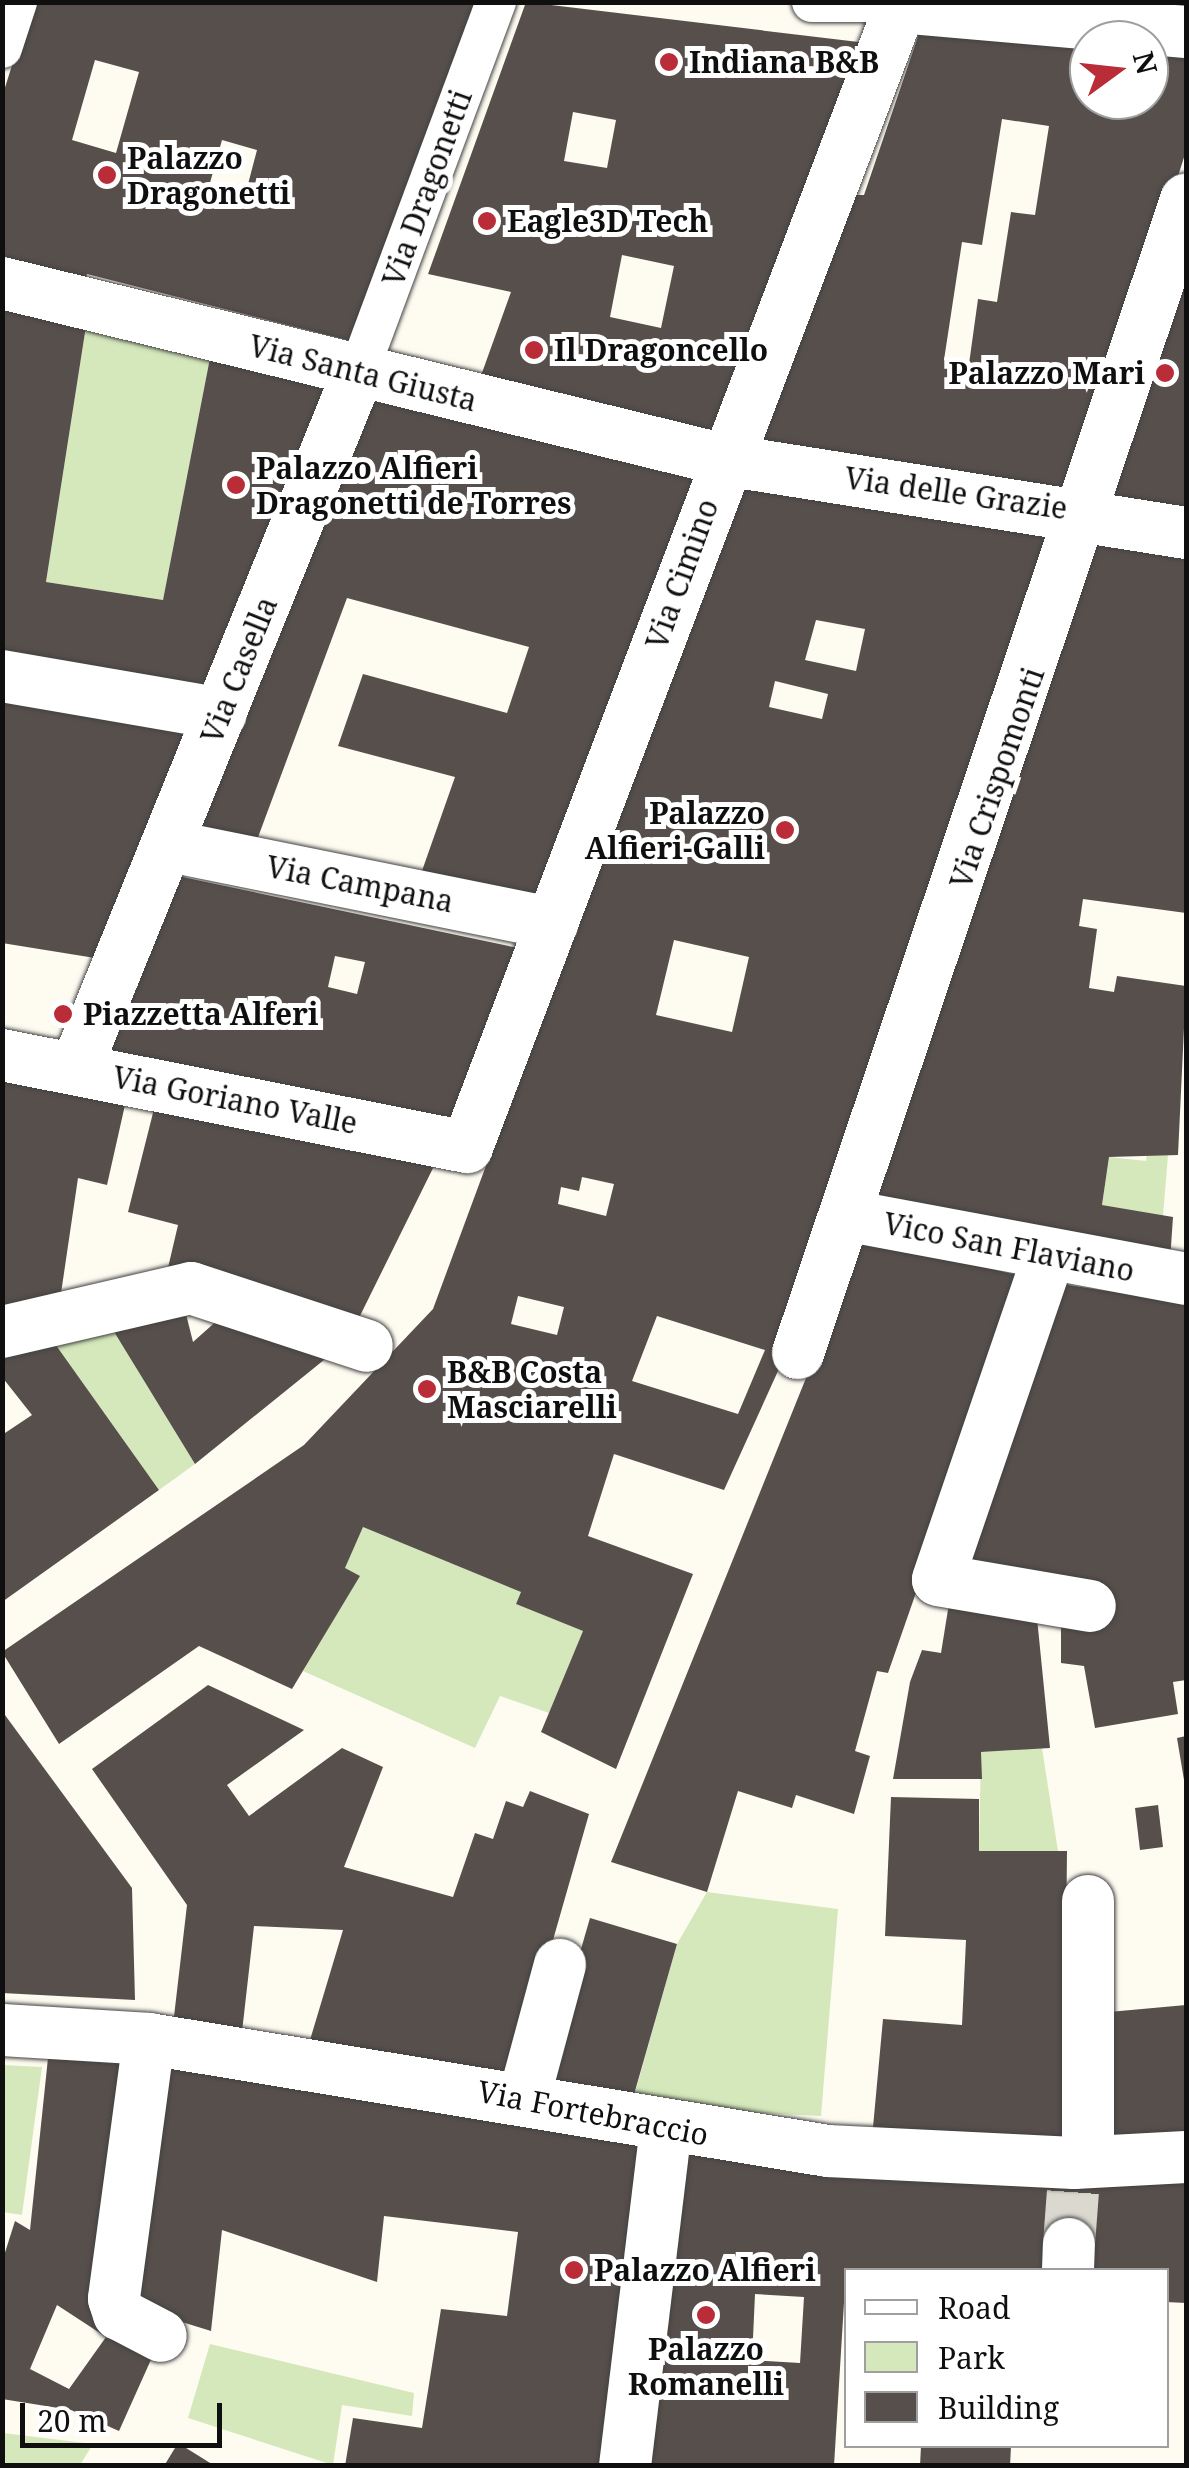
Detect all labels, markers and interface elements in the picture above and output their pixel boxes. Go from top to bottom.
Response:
north arrow [1069,20,1169,120]
place label: Indiana B&B [689,44,879,80]
text: N [1125,47,1167,78]
marker: Indiana B&B [658,51,680,73]
street label: Via Dragonetti [375,85,479,291]
place label: Palazzo Dragonetti [127,140,290,210]
marker: Palazzo Dragonetti [96,164,118,186]
place label: Eagle3D Tech [507,203,708,239]
marker: Eagle3D Tech [476,210,498,232]
street label: Via Santa Giusta [245,327,481,419]
place label: Il Dragoncello [554,332,768,368]
marker: Il Dragoncello [523,339,545,361]
place label: Palazzo Mari [949,355,1145,391]
marker: Palazzo Mari [1154,362,1176,384]
place label: Palazzo Alfieri Dragonetti de Torres [256,450,571,520]
street label: Via delle Grazie [842,460,1070,526]
marker: Palazzo Alfieri Dragonetti de Torres [225,474,247,496]
street label: Via Cimino [638,494,726,654]
street label: Via Casella [193,591,285,749]
street label: Via Crispomonti [942,663,1052,893]
place label: Palazzo Alfieri-Galli [585,795,765,866]
marker: Palazzo Alfieri-Galli [774,819,796,841]
street label: Via Campana [263,848,457,920]
place label: Piazzetta Alferi [83,996,318,1032]
marker: Piazzetta Alferi [52,1003,74,1025]
street label: Via Goriano Valle [110,1059,360,1141]
street label: Vico San Flaviano [881,1205,1137,1289]
place label: B&B Costa Masciarelli [447,1354,617,1424]
marker: B&B Costa Masciarelli [416,1378,438,1400]
street label: Via Fortebraccio [475,2073,711,2153]
place label: Palazzo Alfieri [594,2252,816,2288]
marker: Palazzo Alfieri [563,2259,585,2281]
legend [844,2268,1169,2448]
text: Road [938,2287,1010,2328]
marker: Palazzo Romanelli [695,2304,717,2326]
place label: Palazzo Romanelli [628,2331,784,2402]
text: Park [938,2337,1005,2378]
scale bar [25,2383,228,2445]
text: Building [938,2387,1059,2428]
text: 20 m [37,2400,107,2441]

